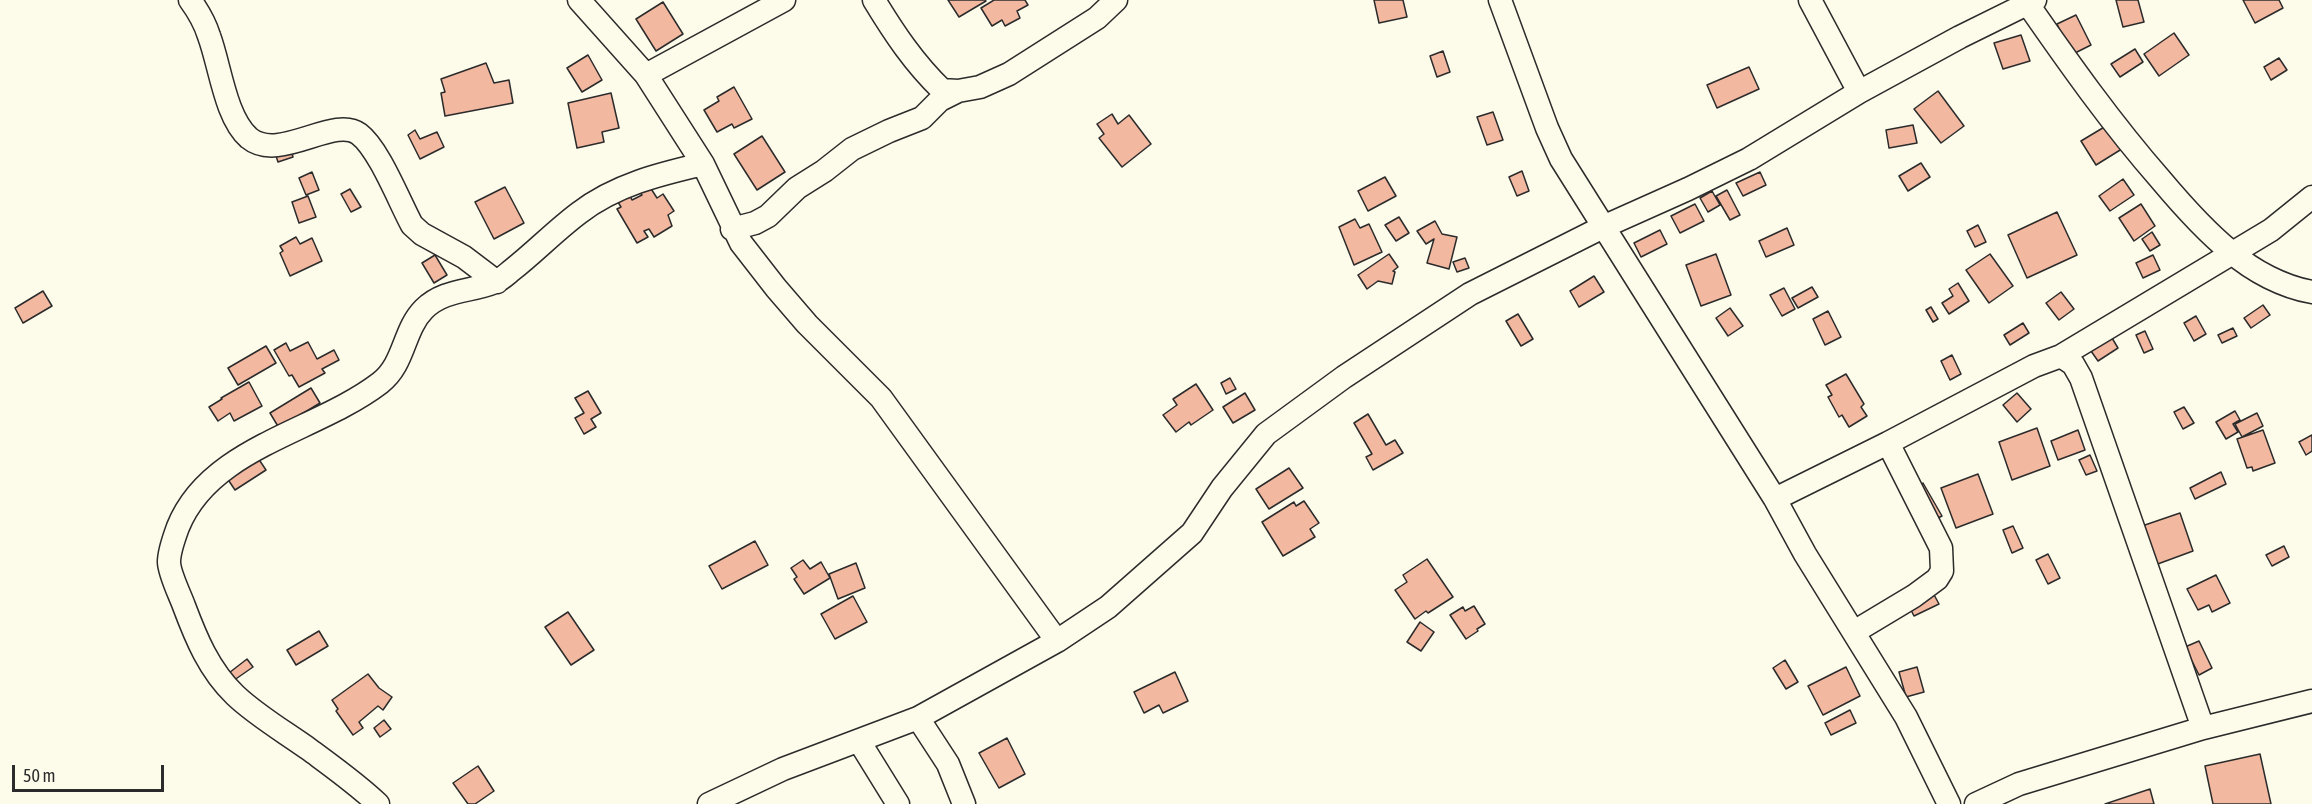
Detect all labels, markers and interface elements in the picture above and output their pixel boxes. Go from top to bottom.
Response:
scale bar [15,753,166,791]
text: 50 m [23,765,55,786]

